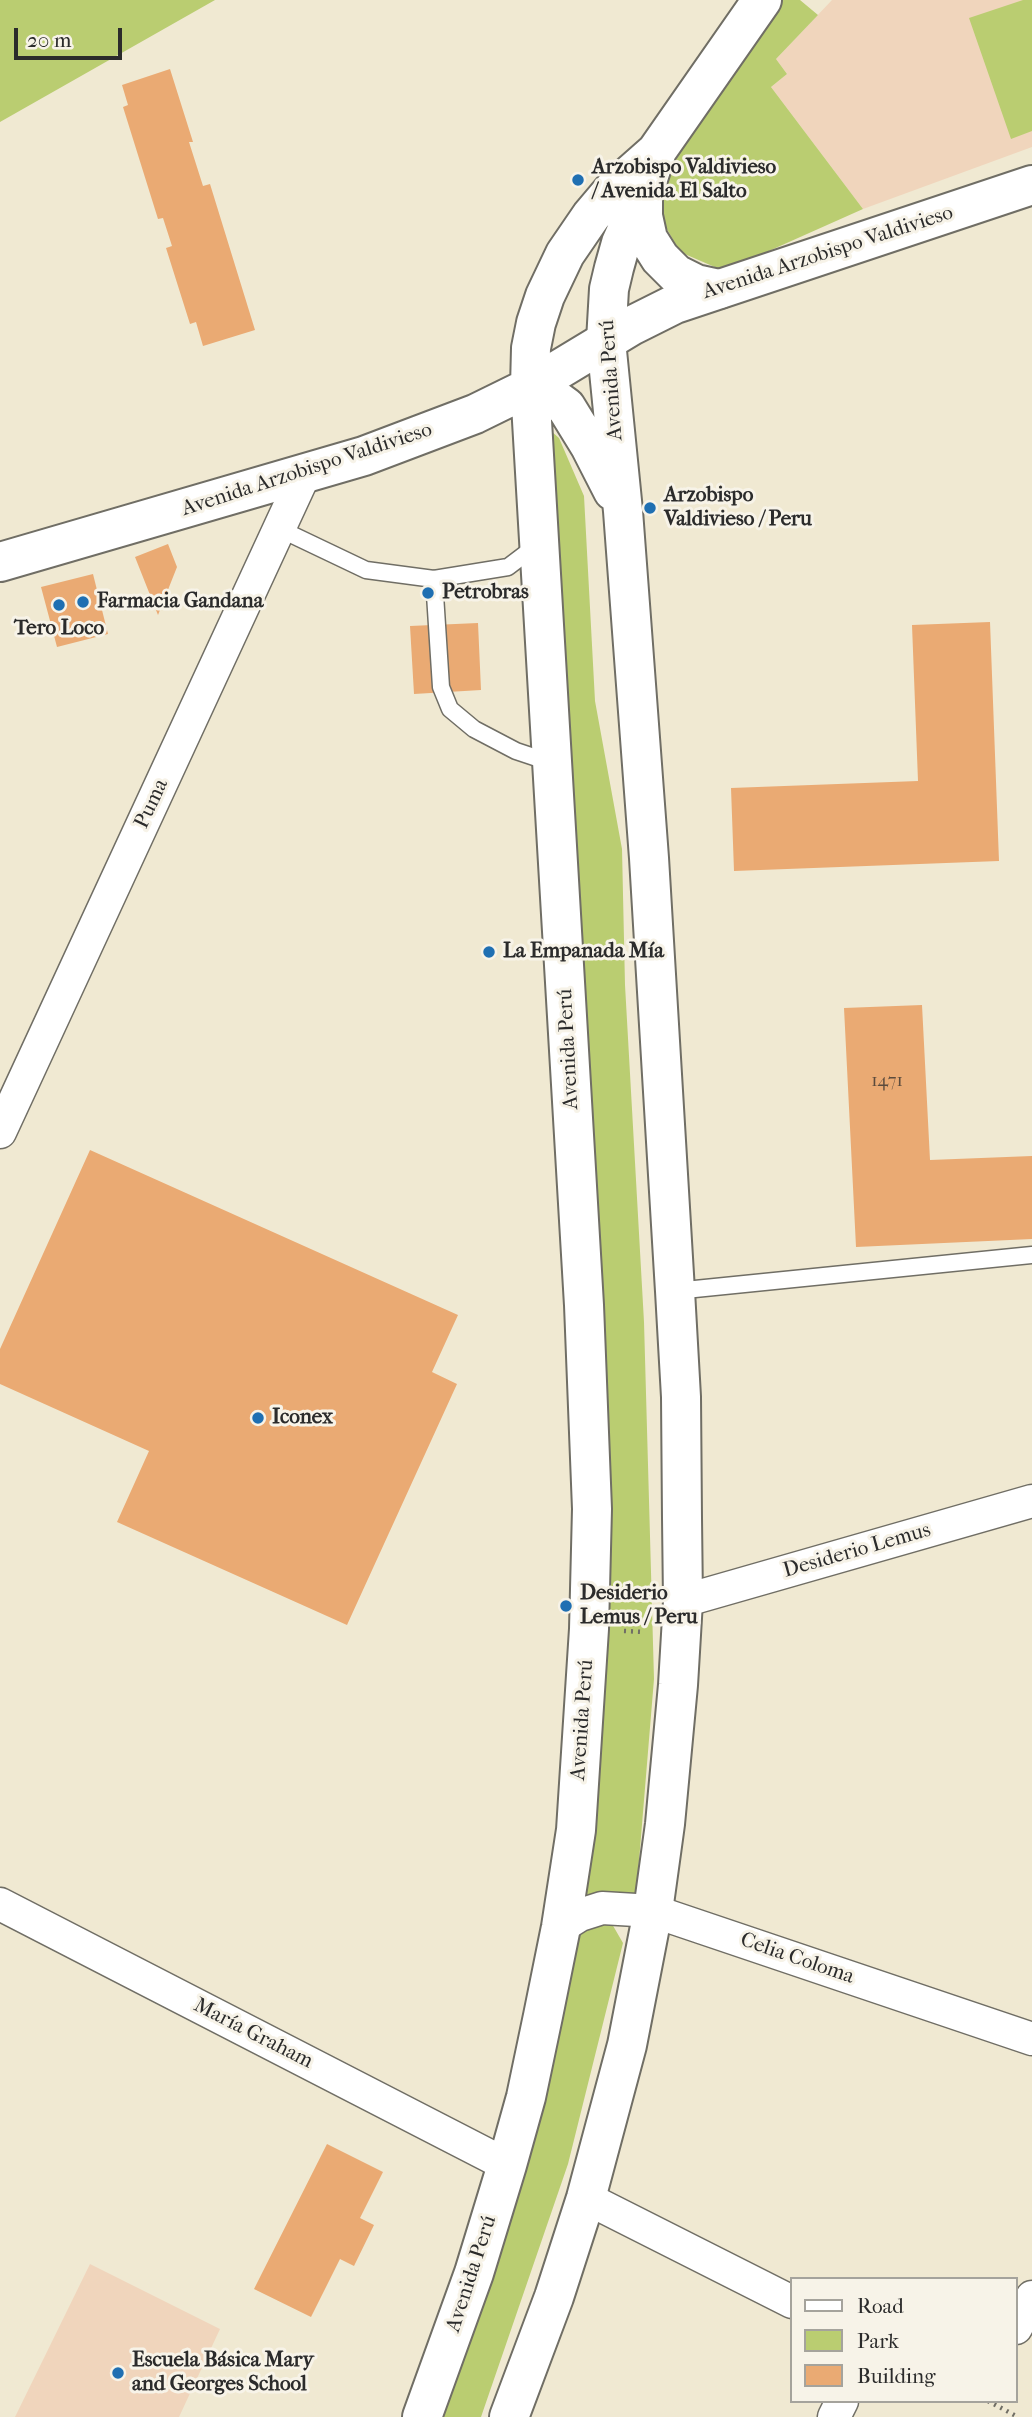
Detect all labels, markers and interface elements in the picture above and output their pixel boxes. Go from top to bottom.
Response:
scale bar [18,14,126,58]
text: 20 m [27,28,71,52]
place label: Arzobispo Valdivieso / Avenida El Salto [592,155,776,205]
marker: Arzobispo Valdivieso / Avenida El Salto [570,172,586,188]
street label: Avenida Arzobispo Valdivieso [700,201,956,305]
street label: Avenida Perú [595,319,629,441]
street label: Avenida Arzobispo Valdivieso [179,418,435,522]
place label: Arzobispo Valdivieso / Peru [664,483,812,533]
marker: Arzobispo Valdivieso / Peru [642,500,658,516]
place label: Petrobras [442,580,529,606]
marker: Petrobras [420,585,436,601]
place label: Farmacia Gandana [97,589,263,615]
marker: Farmacia Gandana [75,594,91,610]
marker: Tero Loco [51,597,67,613]
place label: Tero Loco [14,616,104,642]
street label: Puma [130,775,174,833]
place label: La Empanada Mía [503,939,664,965]
marker: La Empanada Mía [481,944,497,960]
street label: Avenida Perú [553,988,585,1110]
house number: 1471 [871,1071,903,1093]
place label: Iconex [272,1405,333,1431]
marker: Iconex [250,1410,266,1426]
street label: Desiderio Lemus [780,1518,934,1584]
place label: Desiderio Lemus / Peru [580,1581,698,1631]
marker: Desiderio Lemus / Peru [558,1598,574,1614]
street label: Avenida Perú [566,1659,600,1781]
street label: Celia Coloma [737,1928,857,1990]
street label: María Graham [189,1993,317,2075]
street label: Avenida Perú [441,2213,503,2335]
legend [790,2277,1018,2403]
text: Road [857,2294,904,2318]
text: Park [857,2329,899,2353]
place label: Escuela Básica Mary and Georges School [132,2348,314,2398]
text: Building [857,2364,935,2388]
marker: Escuela Básica Mary and Georges School [110,2365,126,2381]

